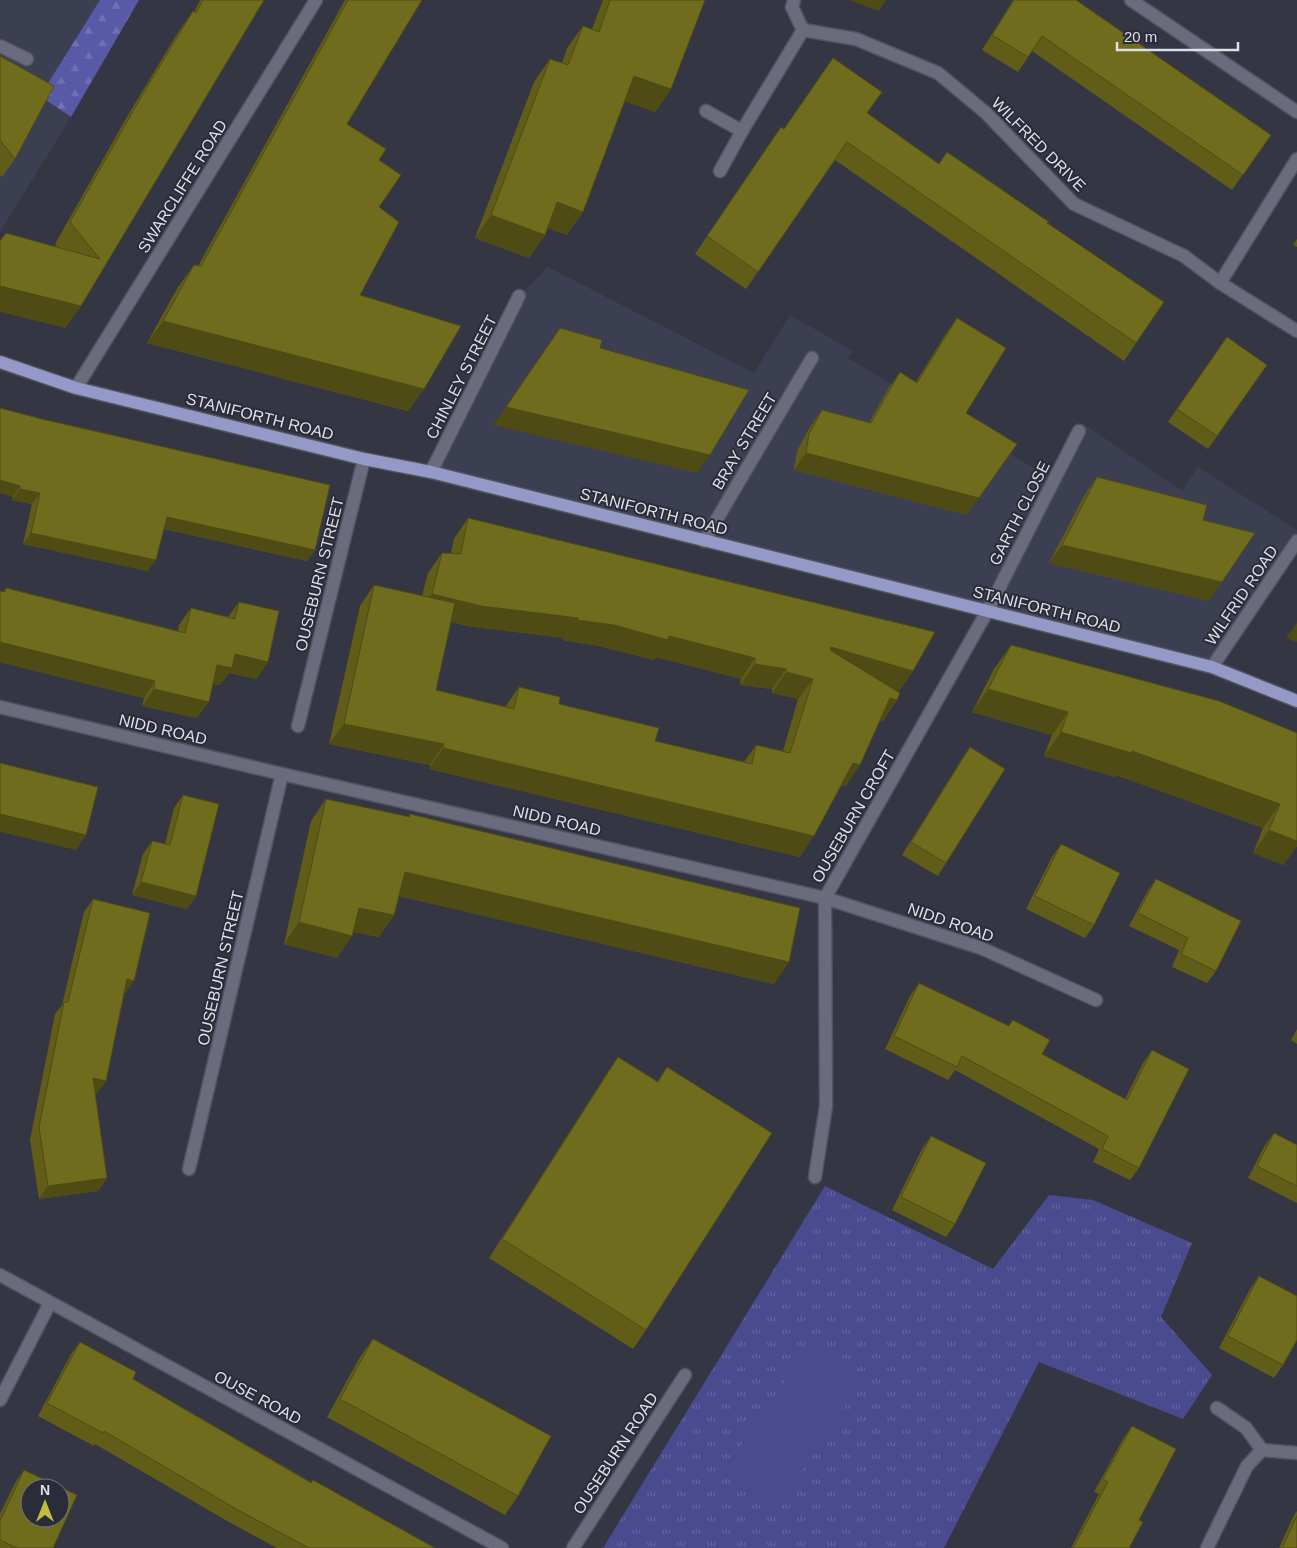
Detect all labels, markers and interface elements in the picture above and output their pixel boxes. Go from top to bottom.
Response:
scale bar [1117,20,1238,52]
text: 20 m [1124,28,1157,45]
street label: WILFRED DRIVE [988,94,1089,195]
street label: SWARCLIFFE ROAD [135,117,230,256]
street label: CHINLEY STREET [423,312,500,442]
street label: STANIFORTH ROAD [184,390,335,443]
street label: BRAY STREET [709,390,780,493]
street label: GARTH CLOSE [986,458,1053,568]
street label: STANIFORTH ROAD [578,485,729,538]
street label: OUSEBURN STREET [292,495,347,653]
street label: WILFRID ROAD [1202,542,1281,648]
street label: STANIFORTH ROAD [971,583,1122,636]
street label: NIDD ROAD [117,711,209,748]
street label: OUSEBURN CROFT [809,747,898,886]
street label: NIDD ROAD [511,802,603,839]
street label: OUSEBURN STREET [194,889,247,1047]
street label: NIDD ROAD [906,900,996,945]
street label: OUSE ROAD [211,1367,304,1427]
street label: OUSEBURN ROAD [570,1389,661,1517]
north arrow [20,1478,70,1528]
text: N [40,1482,50,1498]

